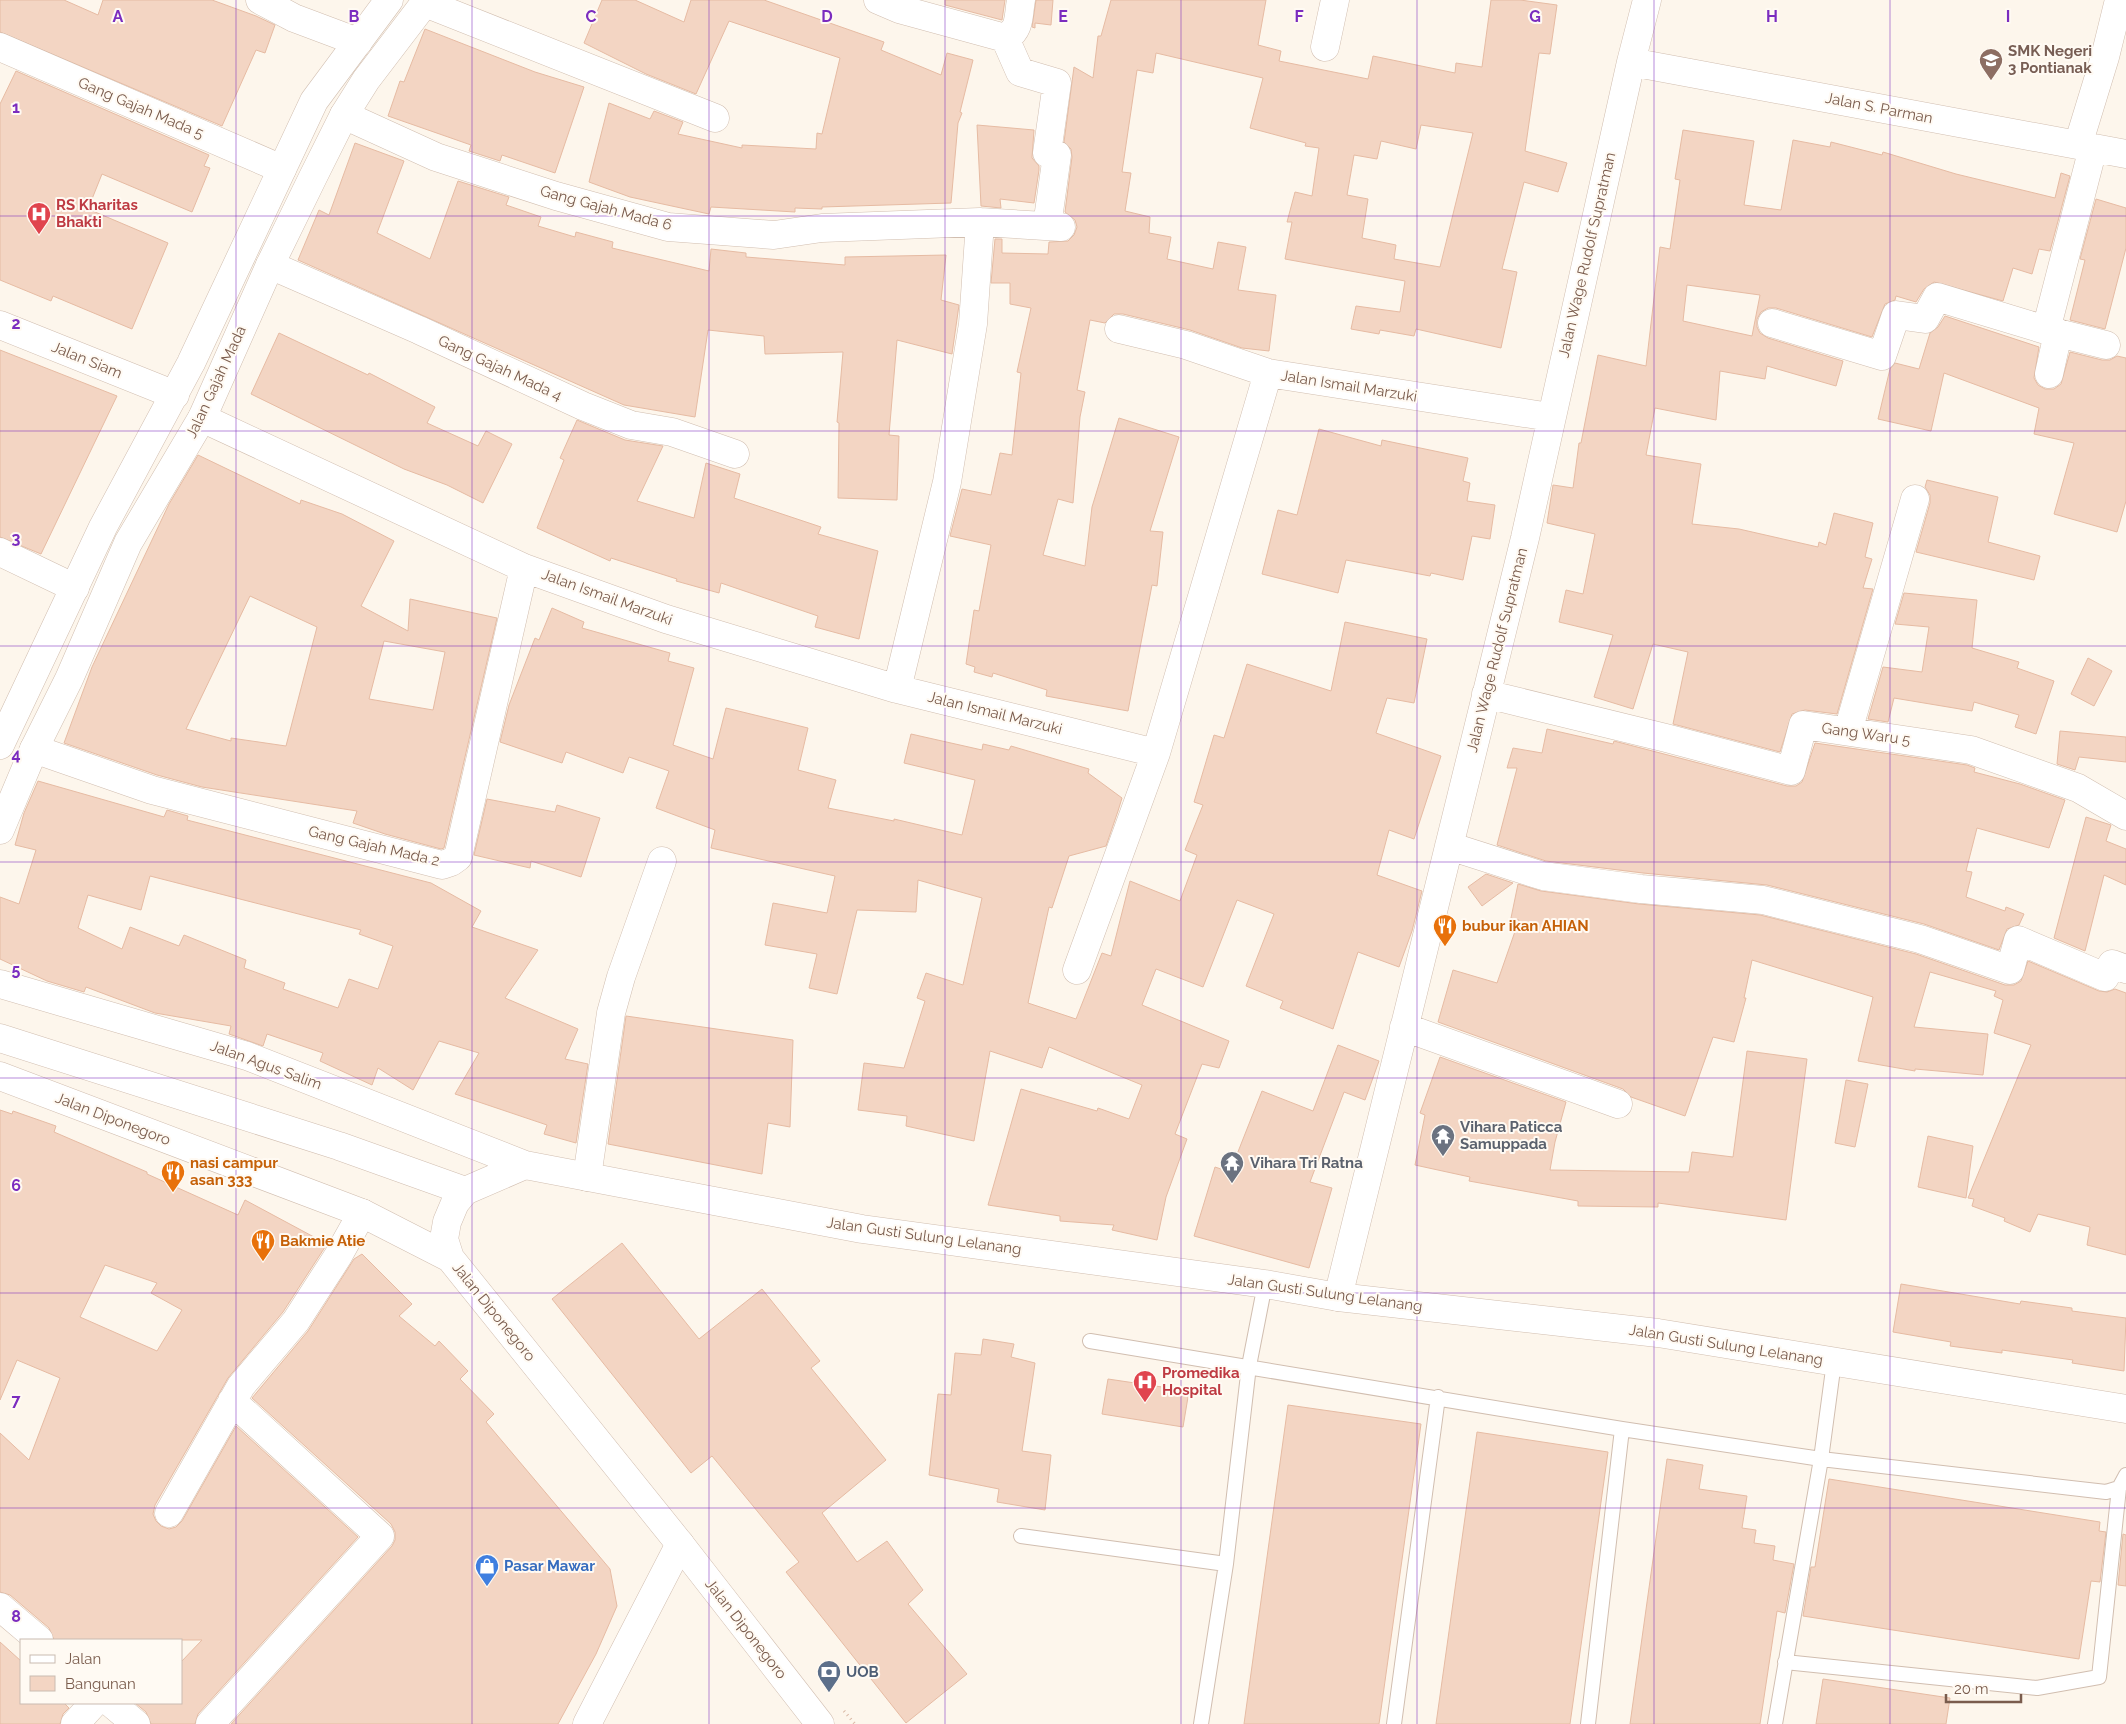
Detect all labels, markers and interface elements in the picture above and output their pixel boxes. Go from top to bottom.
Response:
text: A [113,7,124,26]
text: B [349,7,360,26]
text: C [586,7,597,26]
text: D [821,7,833,26]
text: E [1058,7,1068,26]
text: F [1294,7,1304,26]
text: G [1529,7,1541,26]
text: H [1766,7,1778,26]
text: I [2006,7,2010,26]
place label: SMK Negeri 3 Pontianak [2008,42,2092,77]
school or university icon: SMK Negeri 3 Pontianak [1978,47,2004,81]
street label: Gang Gajah Mada 5 [76,73,206,143]
street label: Jalan S. Parman [1824,89,1934,127]
text: 1 [12,98,20,117]
street label: Jalan Wage Rudolf Supratman [1555,151,1619,359]
street label: Gang Gajah Mada 6 [538,182,674,234]
place label: RS Kharitas Bhakti [56,196,138,231]
hospital icon: RS Kharitas Bhakti [26,201,52,235]
text: 2 [11,314,21,333]
street label: Jalan Gajah Mada [182,323,250,441]
street label: Gang Gajah Mada 4 [435,331,565,405]
street label: Jalan Siam [49,338,125,382]
street label: Jalan Ismail Marzuki [1280,366,1418,406]
text: 3 [12,529,21,548]
street label: Jalan Wage Rudolf Supratman [1463,546,1531,754]
street label: Jalan Ismail Marzuki [539,565,675,629]
street label: Jalan Ismail Marzuki [926,688,1064,738]
street label: Gang Waru 5 [1820,719,1912,749]
text: 4 [11,745,21,764]
street label: Gang Gajah Mada 2 [307,822,442,870]
restaurant icon: bubur ikan AHIAN [1432,913,1458,947]
place label: bubur ikan AHIAN [1462,917,1589,935]
text: 5 [12,960,21,979]
street label: Jalan Agus Salim [208,1036,324,1094]
street label: Jalan Diponegoro [53,1089,173,1149]
place label: Vihara Paticca Samuppada [1460,1118,1563,1153]
temple icon: Vihara Paticca Samuppada [1430,1123,1456,1157]
temple icon: Vihara Tri Ratna [1219,1150,1245,1184]
place label: nasi campur asan 333 [190,1154,278,1189]
place label: Vihara Tri Ratna [1250,1154,1363,1172]
restaurant icon: nasi campur asan 333 [160,1159,186,1193]
text: 6 [11,1176,21,1195]
street label: Jalan Gusti Sulung Lelanang [825,1213,1023,1259]
restaurant icon: Bakmie Atie [250,1228,276,1262]
place label: Bakmie Atie [280,1232,365,1250]
street label: Jalan Diponegoro [449,1259,539,1365]
street label: Jalan Gusti Sulung Lelanang [1226,1270,1424,1316]
street label: Jalan Gusti Sulung Lelanang [1628,1321,1824,1369]
place label: Promedika Hospital [1162,1364,1240,1399]
hospital icon: Promedika Hospital [1132,1369,1158,1403]
text: 7 [12,1391,21,1410]
shop icon: Pasar Mawar [474,1553,500,1587]
place label: Pasar Mawar [504,1557,595,1575]
street label: Jalan Diponegoro [701,1575,791,1683]
text: 8 [11,1607,21,1626]
legend [20,1639,182,1704]
text: Jalan [65,1650,101,1668]
bank icon: UOB [816,1659,842,1693]
place label: UOB [846,1663,879,1681]
scale bar [1946,1672,2021,1704]
text: Bangunan [65,1675,136,1693]
text: 20 m [1954,1680,1989,1698]

